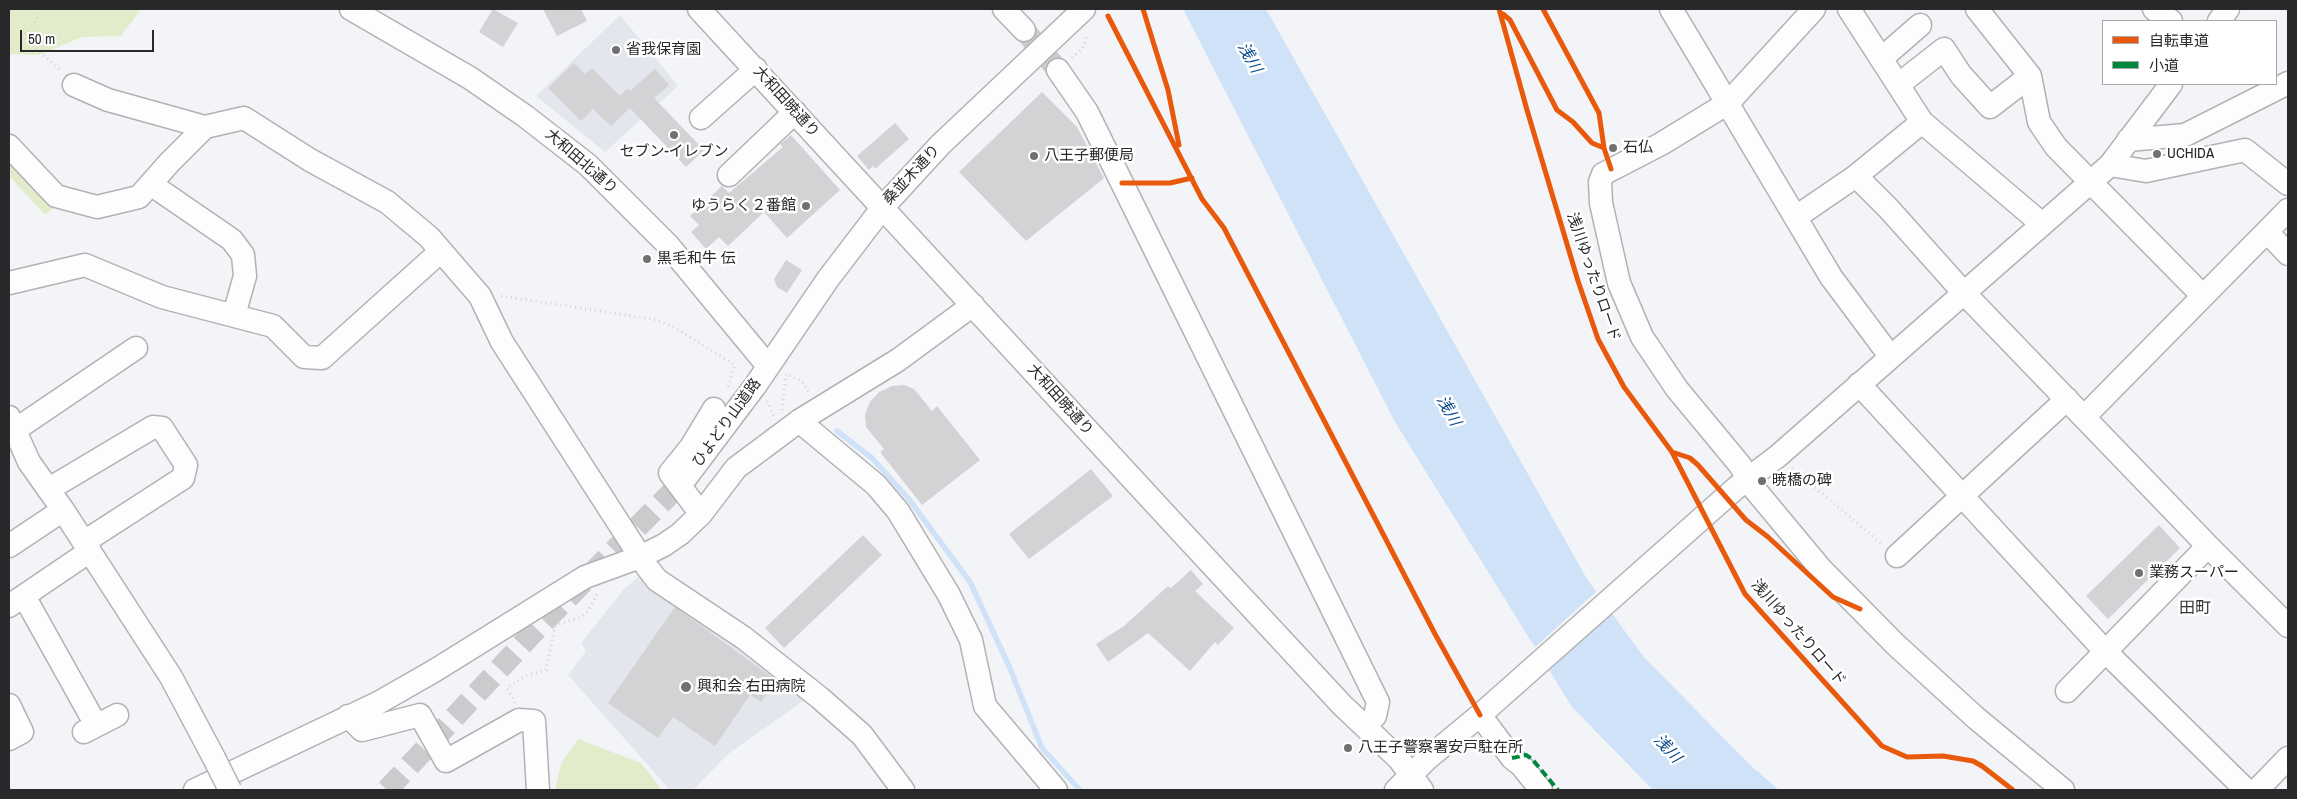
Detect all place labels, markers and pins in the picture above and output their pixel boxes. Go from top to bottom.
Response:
place label: 省我保育園 [626,41,701,59]
marker: 省我保育園 [610,44,622,56]
marker: セブン-イレブン [668,129,680,141]
place label: 石仏 [1623,139,1653,157]
marker: 石仏 [1607,142,1619,154]
place label: セブン-イレブン [619,143,729,161]
place label: UCHIDA [2167,145,2214,163]
place label: 八王子郵便局 [1044,147,1134,165]
marker: UCHIDA [2151,148,2163,160]
marker: 八王子郵便局 [1028,150,1040,162]
place label: ゆうらく２番館 [691,197,796,215]
marker: ゆうらく２番館 [800,200,812,212]
place label: 黒毛和牛 伝 [657,250,735,268]
marker: 黒毛和牛 伝 [641,253,653,265]
place label: 暁橋の碑 [1772,472,1832,490]
marker: 暁橋の碑 [1756,475,1768,487]
place label: 業務スーパー [2149,564,2239,582]
marker: 業務スーパー [2133,567,2145,579]
place label: 興和会 右田病院 [697,678,805,696]
marker: 興和会 右田病院 [679,680,693,694]
place label: 八王子警察署安戸駐在所 [1358,739,1523,757]
marker: 八王子警察署安戸駐在所 [1342,742,1354,754]

